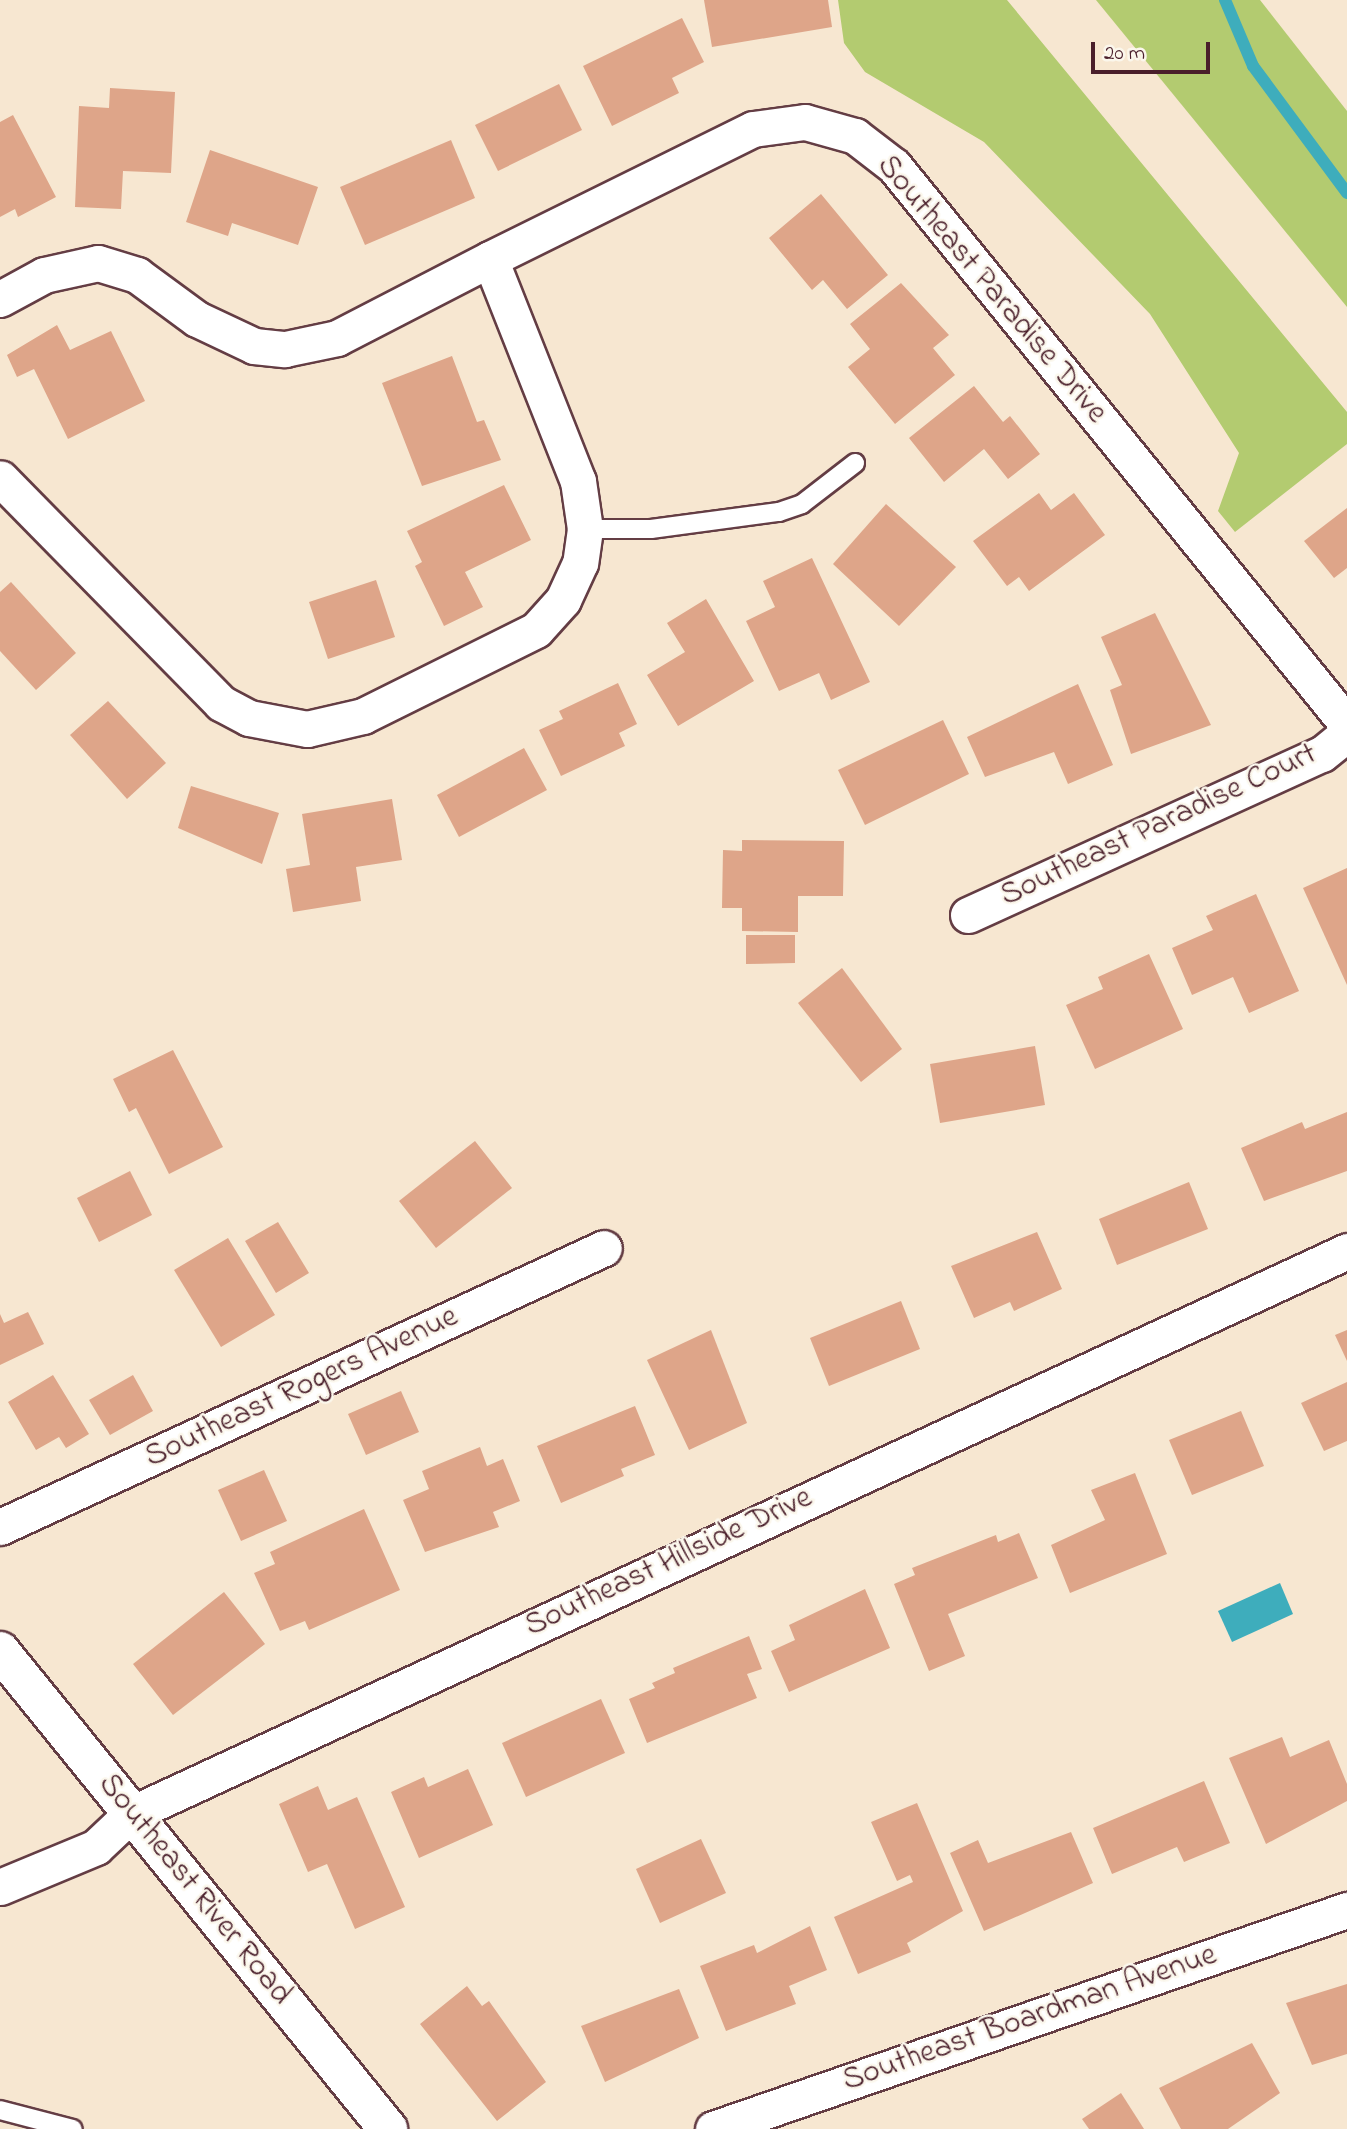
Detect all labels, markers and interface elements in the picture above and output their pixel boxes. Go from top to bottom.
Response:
scale bar [1095,28,1214,72]
text: 20 m [1104,39,1145,69]
street label: Southeast Paradise Drive [868,148,1114,432]
street label: Southeast Paradise Court [995,736,1323,916]
street label: Southeast Rogers Avenue [139,1299,465,1477]
street label: Southeast Hillside Drive [519,1480,819,1646]
street label: Southeast River Road [89,1767,299,2013]
street label: Southeast Boardman Avenue [838,1937,1222,2101]

